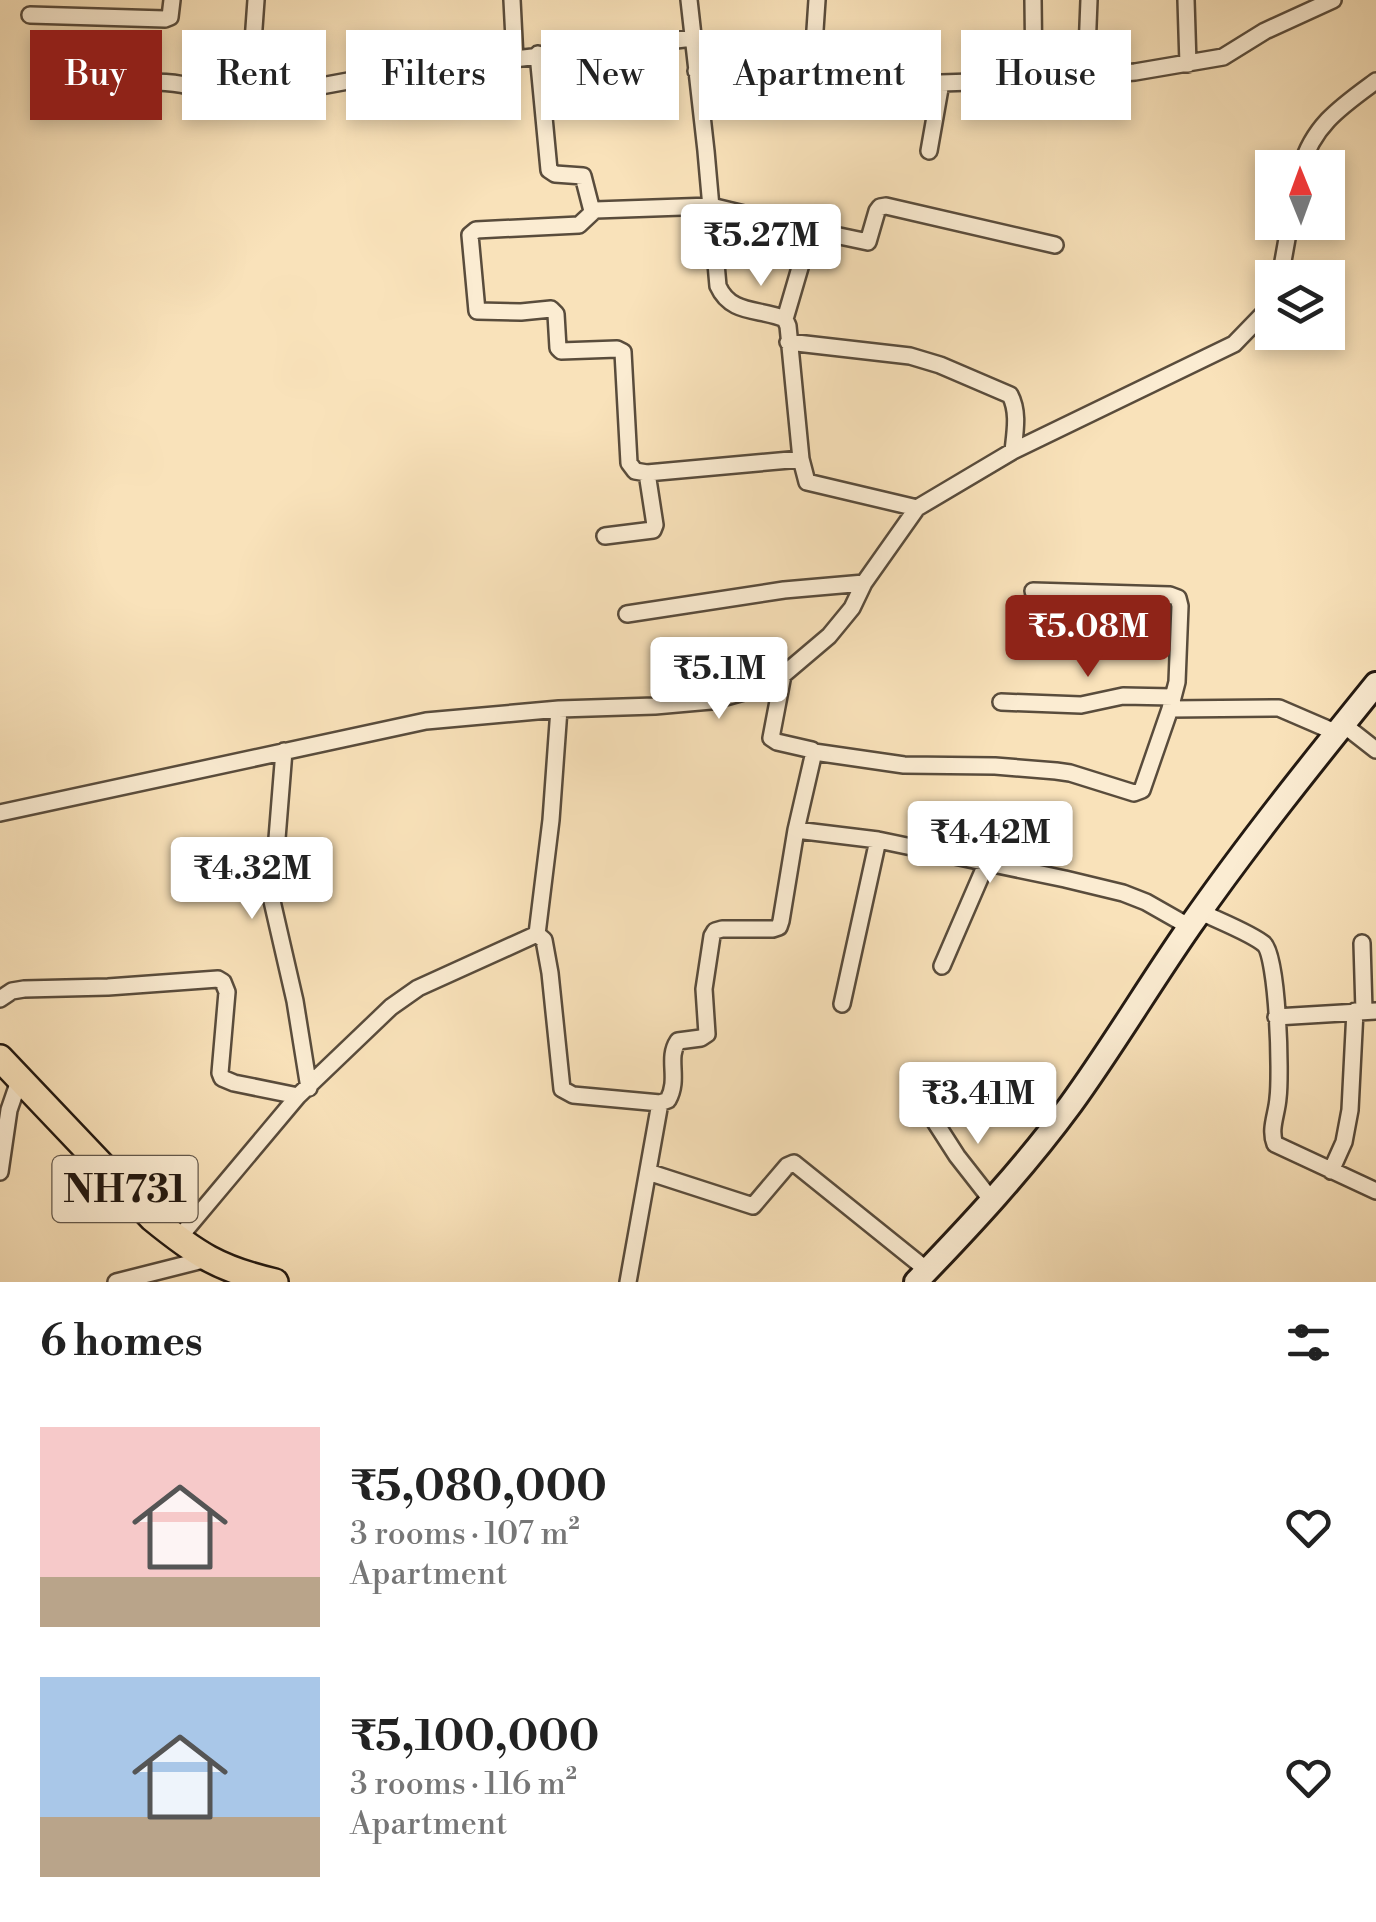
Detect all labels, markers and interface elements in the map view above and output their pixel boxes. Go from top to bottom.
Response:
chip: Buy [30,30,162,120]
chip: Rent [182,30,326,120]
chip: Filters [346,30,521,120]
chip: New [541,30,679,120]
chip: Apartment [699,30,941,120]
chip: House [961,30,1131,120]
north arrow [1255,150,1345,240]
map controls [1255,150,1345,350]
pin: ₹5.27M [680,204,842,289]
text: ₹5.27M [703,216,819,256]
button: layers [1255,260,1345,350]
pin: ₹5.08M [1007,595,1169,680]
text: ₹5.08M [1027,607,1149,647]
pin: ₹5.1M [649,637,789,722]
text: ₹5.1M [672,649,766,689]
pin: ₹4.42M [909,801,1071,886]
text: ₹4.42M [930,813,1050,853]
pin: ₹4.32M [171,837,333,922]
text: ₹4.32M [193,849,311,889]
pin: ₹3.41M [897,1062,1059,1147]
text: ₹3.41M [921,1074,1035,1114]
road number: NH731 [52,1156,198,1222]
icon: filters [1281,1315,1336,1370]
text: 6 homes [40,1316,203,1369]
text: ₹5,080,000 [350,1461,607,1514]
icon: home [120,1467,240,1587]
icon: heart [1281,1500,1336,1555]
text: 3 rooms · 107 m² [350,1514,580,1554]
text: Apartment [350,1554,507,1594]
text: ₹5,100,000 [350,1711,599,1764]
icon: home [120,1717,240,1837]
icon: heart [1281,1750,1336,1805]
text: 3 rooms · 116 m² [350,1764,577,1804]
text: Apartment [350,1804,507,1844]

